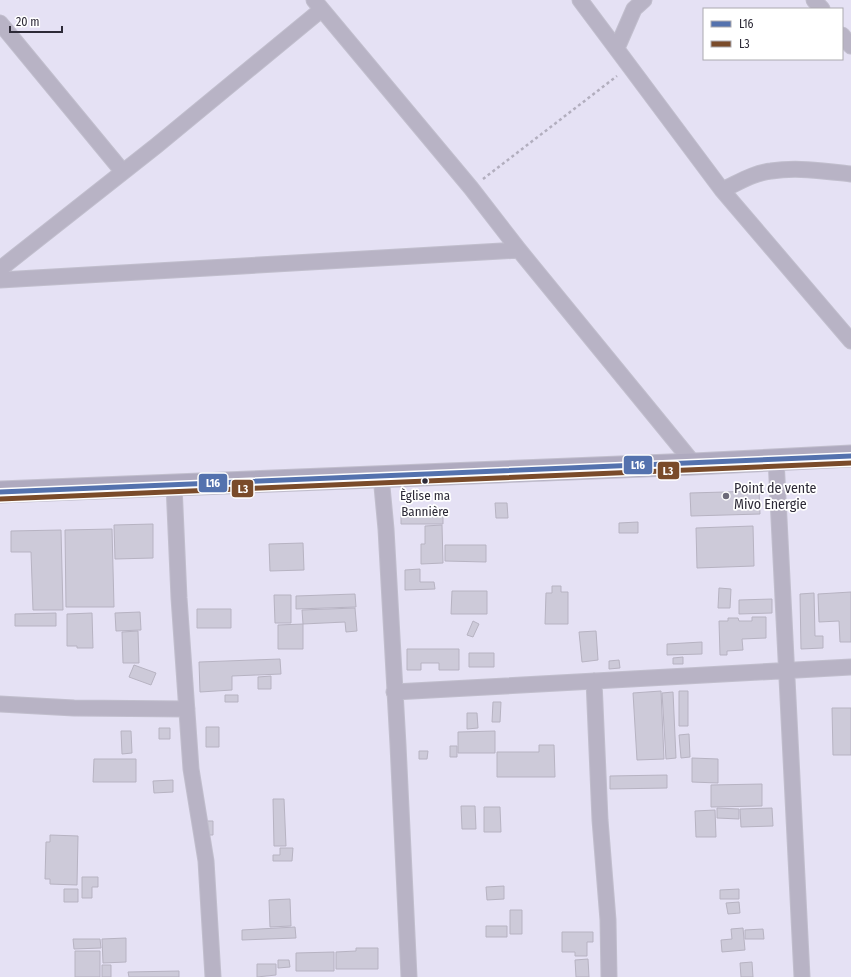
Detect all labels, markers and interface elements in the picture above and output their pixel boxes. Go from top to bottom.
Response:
scale bar [10,8,62,34]
legend [703,8,843,60]
text: 20 m [16,15,40,29]
text: L16 [739,17,754,31]
text: L3 [739,37,750,51]
line badge: L16 [623,455,653,475]
text: L16 [631,459,645,472]
line badge: L3 [657,461,680,480]
text: L3 [663,465,673,478]
line badge: L16 [198,473,228,493]
marker: Èglise ma Bannière [420,476,430,486]
text: L16 [206,477,220,490]
line badge: L3 [231,479,254,498]
place label: Point de vente Mivo Energie [734,480,817,513]
text: L3 [238,483,248,496]
place label: Èglise ma Bannière [400,488,450,519]
marker: Point de vente Mivo Energie [721,491,731,501]

